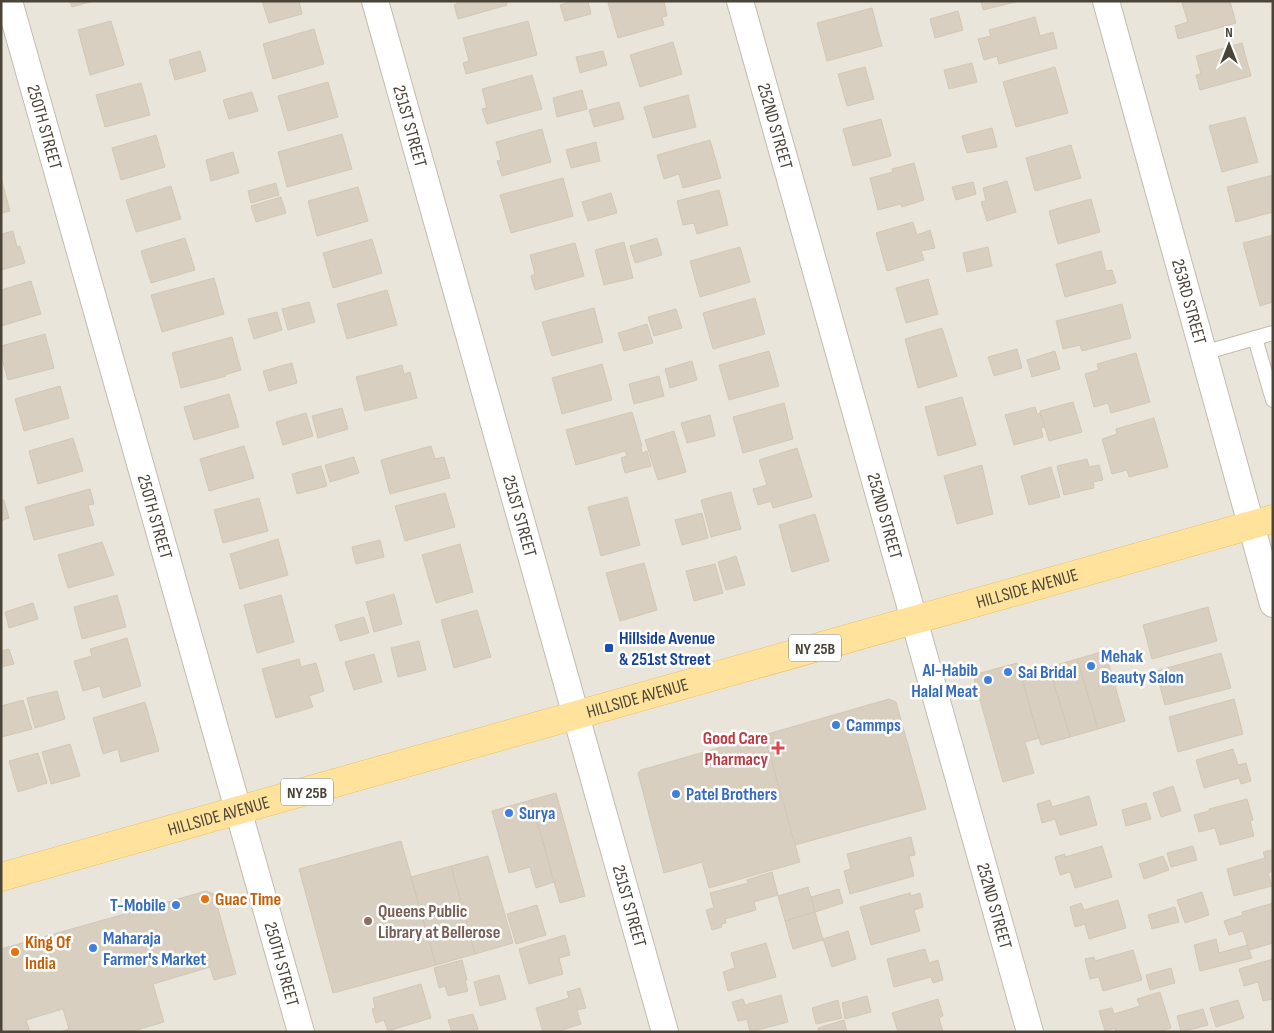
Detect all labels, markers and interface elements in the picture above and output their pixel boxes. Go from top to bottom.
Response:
north arrow [1204,20,1254,70]
text: N [1225,24,1233,41]
street label: 252ND STREET [753,81,797,172]
street label: 250TH STREET [22,83,66,172]
street label: 251ST STREET [388,83,431,170]
street label: 253RD STREET [1167,257,1211,347]
street label: 252ND STREET [862,471,906,562]
street label: 250TH STREET [133,472,177,562]
street label: 251ST STREET [498,473,541,559]
street label: HILLSIDE AVENUE [974,564,1081,613]
place label: Hillside Avenue & 251st Street [619,628,715,670]
road number: NY 25B [789,634,841,661]
marker: Hillside Avenue & 251st Street [603,642,615,654]
place label: Mehak Beauty Salon [1101,646,1184,688]
place label: Al-Habib Halal Meat [911,660,978,702]
marker: Mehak Beauty Salon [1085,660,1097,672]
place label: Sai Bridal [1018,662,1077,683]
marker: Sai Bridal [1002,666,1014,678]
street label: HILLSIDE AVENUE [584,674,691,723]
marker: Al-Habib Halal Meat [982,674,994,686]
place label: Cammps [846,715,901,736]
marker: Cammps [830,719,842,731]
place label: Good Care Pharmacy [703,728,768,770]
marker: Good Care Pharmacy [772,742,784,754]
road number: NY 25B [281,779,333,806]
place label: Patel Brothers [686,784,777,805]
marker: Patel Brothers [670,788,682,800]
street label: HILLSIDE AVENUE [165,792,272,841]
place label: Surya [519,803,555,824]
marker: Surya [503,807,515,819]
street label: 252ND STREET [972,861,1016,951]
street label: 251ST STREET [608,863,651,949]
place label: Guac Time [215,889,281,910]
marker: Guac Time [199,893,211,905]
place label: T-Mobile [110,895,166,916]
marker: T-Mobile [170,899,182,911]
place label: Queens Public Library at Bellerose [378,901,500,943]
marker: Queens Public Library at Bellerose [362,915,374,927]
street label: 250TH STREET [259,920,303,1009]
place label: Maharaja Farmer's Market [103,928,206,970]
place label: King Of India [25,932,71,974]
marker: Maharaja Farmer's Market [87,942,99,954]
marker: King Of India [9,946,21,958]

